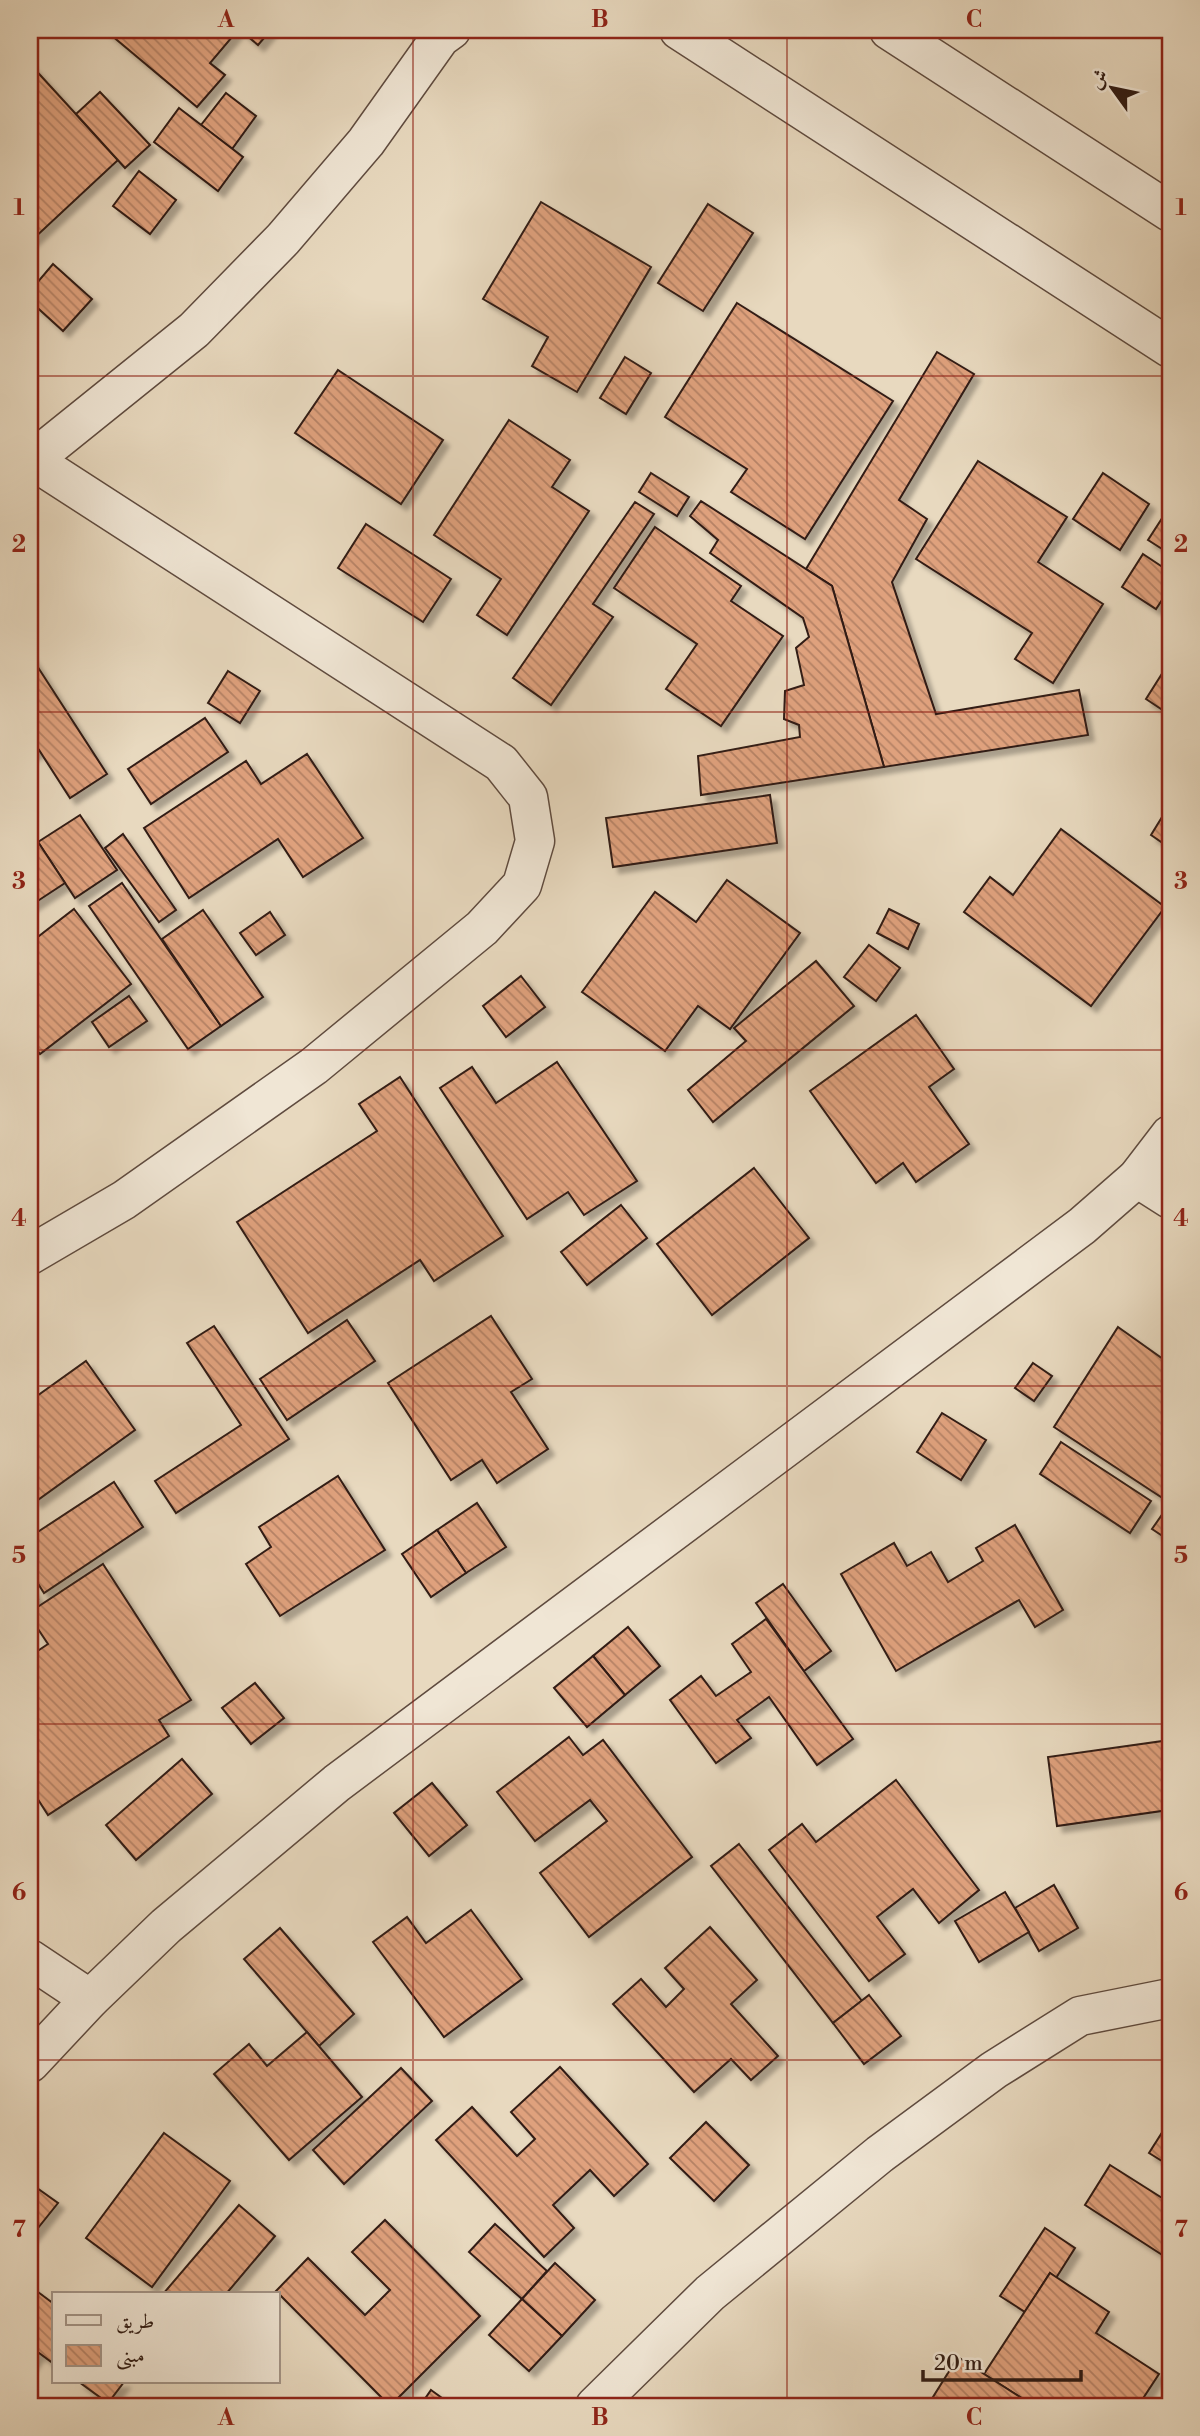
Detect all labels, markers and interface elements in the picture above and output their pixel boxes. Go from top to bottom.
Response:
text: A [217,6,235,34]
text: B [591,6,609,34]
text: C [966,6,982,34]
north arrow [1078,52,1148,122]
text: ش [1083,65,1114,94]
text: 1 [13,194,25,222]
text: 1 [1175,194,1187,222]
text: 2 [12,531,26,559]
text: 2 [1174,531,1188,559]
text: 3 [12,868,26,896]
text: 3 [1174,868,1188,896]
text: 4 [11,1205,27,1233]
text: 4 [1173,1205,1189,1233]
text: 5 [12,1542,26,1570]
text: 5 [1174,1542,1188,1570]
text: 6 [12,1879,26,1907]
text: 6 [1174,1879,1188,1907]
text: 7 [12,2216,26,2244]
text: 7 [1174,2216,1188,2244]
legend [52,2292,280,2384]
text: طريق [116,2309,154,2335]
scale bar [923,2338,1081,2382]
text: مبنى [116,2343,145,2370]
text: 20 m [934,2351,983,2377]
text: A [217,2404,235,2432]
text: B [591,2404,609,2432]
text: C [966,2404,982,2432]

